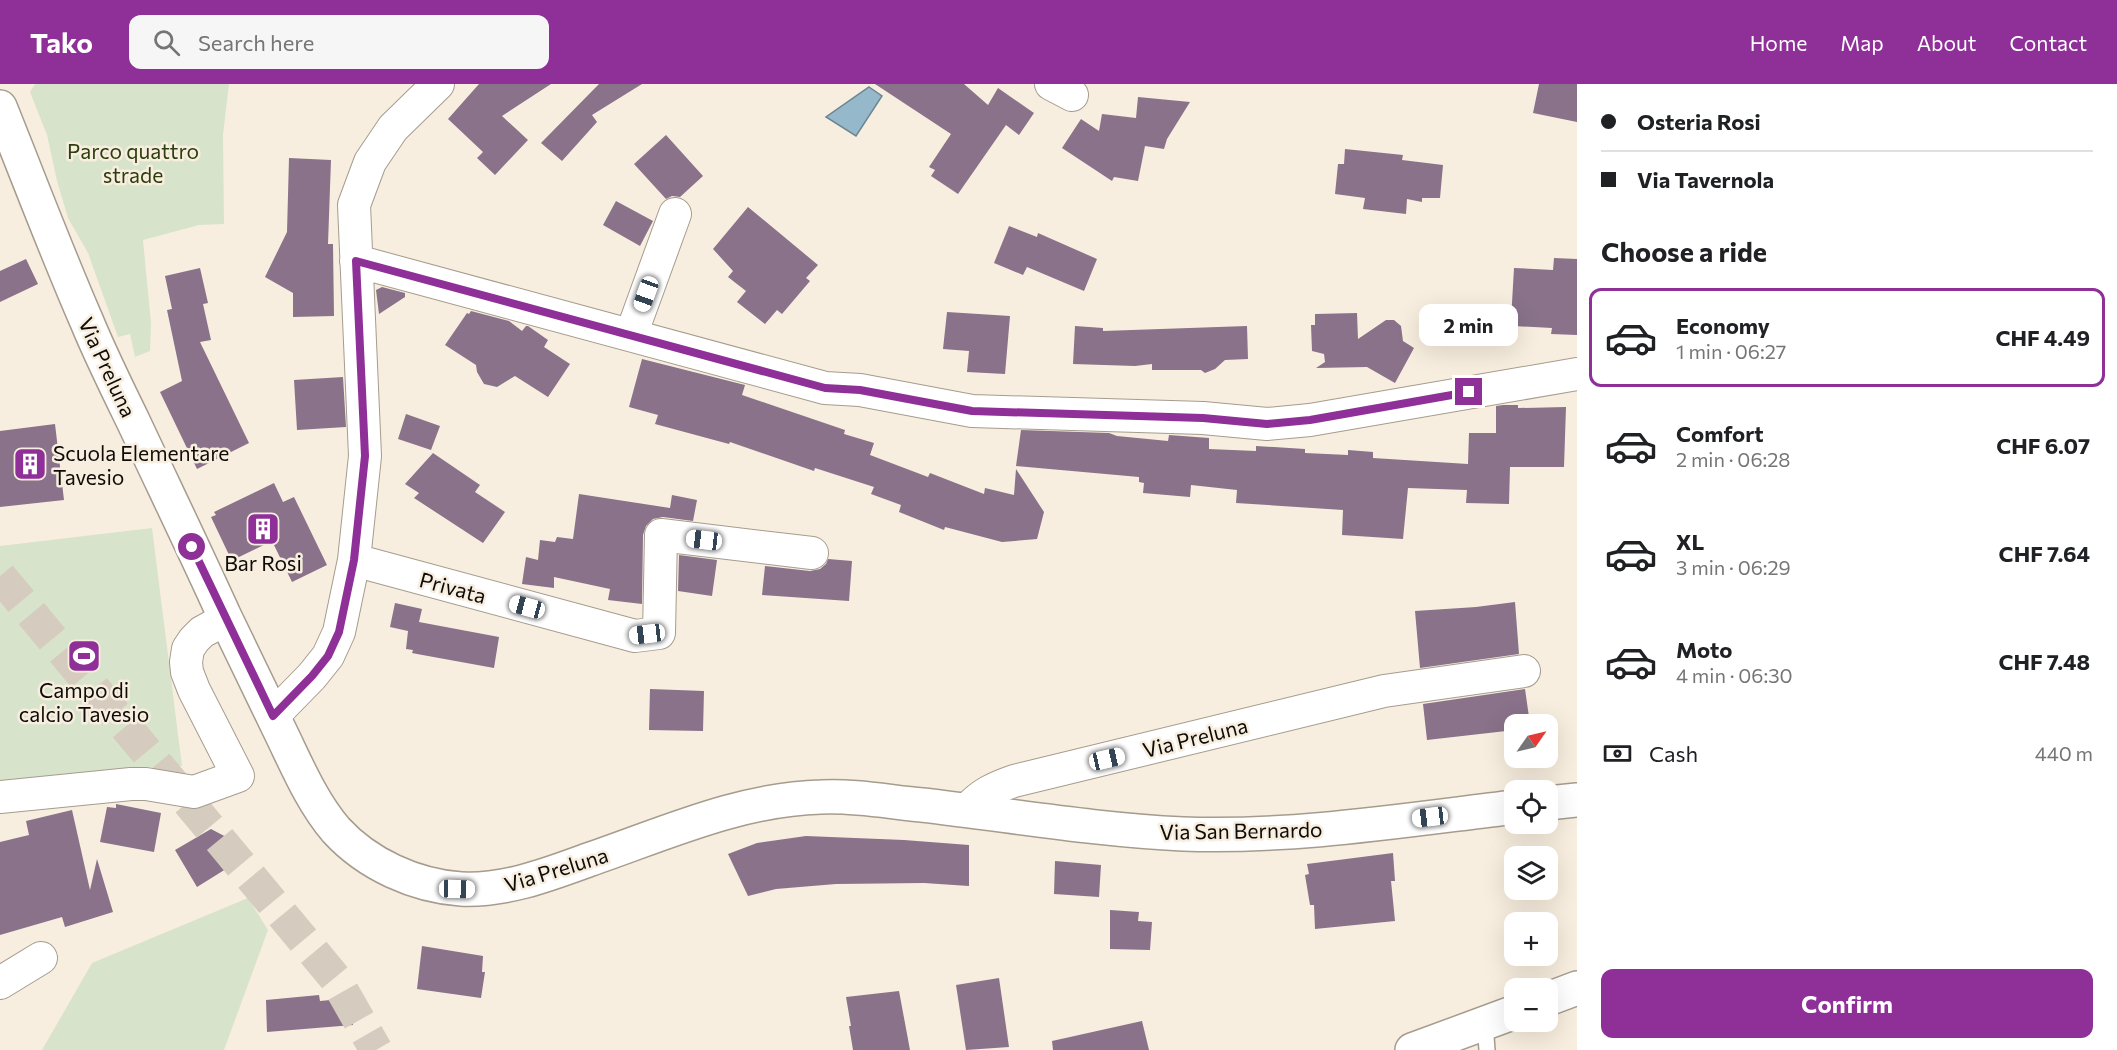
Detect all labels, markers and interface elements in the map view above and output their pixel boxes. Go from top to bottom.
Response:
search box [129,15,549,69]
text: Tako [30,25,93,59]
icon: search [150,26,183,59]
text: Search here [198,29,314,56]
text: Home [1750,30,1807,55]
text: Map [1840,30,1884,55]
text: About [1917,30,1976,55]
text: Contact [2009,30,2087,55]
text: Osteria Rosi [1637,108,1761,135]
park label: Parco quattro strade [67,138,199,187]
text: Via Tavernola [1637,166,1774,193]
text: Choose a ride [1601,235,1767,268]
car [631,274,661,314]
callout: 2 min [1420,305,1518,347]
icon: car [1604,311,1658,365]
text: Economy [1676,312,1770,339]
street label: Via Preluna [74,313,142,421]
text: 2 min [1444,313,1493,337]
text: CHF 4.49 [1995,324,2090,351]
text: 1 min · 06:27 [1676,339,1786,363]
route end [1455,378,1482,405]
icon: car [1604,419,1658,473]
text: Comfort [1676,420,1764,447]
text: CHF 6.07 [1996,432,2090,459]
place label: Scuola Elementare Tavesio [53,440,229,489]
building icon: Scuola Elementare Tavesio [12,446,48,482]
text: 2 min · 06:28 [1676,447,1790,471]
building icon: Bar Rosi [245,511,281,547]
icon: car [1604,527,1658,581]
text: XL [1676,528,1704,555]
car [685,529,723,551]
route start [178,533,205,560]
text: CHF 7.64 [1999,540,2090,567]
place label: Bar Rosi [224,550,302,575]
text: 3 min · 06:29 [1676,555,1791,579]
street label: Privata [417,566,489,608]
car [507,594,547,620]
car [628,623,666,645]
icon: car [1604,635,1658,689]
text: Moto [1676,636,1732,663]
sports icon: Campo di calcio Tavesio [66,638,102,674]
text: CHF 7.48 [1998,648,2090,675]
text: 4 min · 06:30 [1676,663,1793,687]
place label: Campo di calcio Tavesio [19,677,149,726]
street label: Via Preluna [1140,712,1250,762]
north arrow [1504,714,1558,768]
map controls [1504,714,1558,1032]
icon: cash [1601,737,1634,770]
text: Cash [1649,740,1698,767]
text: 440 m [2035,741,2093,765]
car [1087,746,1127,772]
button: locate [1504,780,1558,834]
car [1411,806,1449,828]
street label: Via San Bernardo [1159,816,1323,844]
street label: Via Preluna [501,841,611,897]
button: layers [1504,846,1558,900]
car [439,880,475,898]
button: + [1504,912,1558,966]
button: Confirm [1601,969,2093,1038]
button: − [1504,978,1558,1032]

